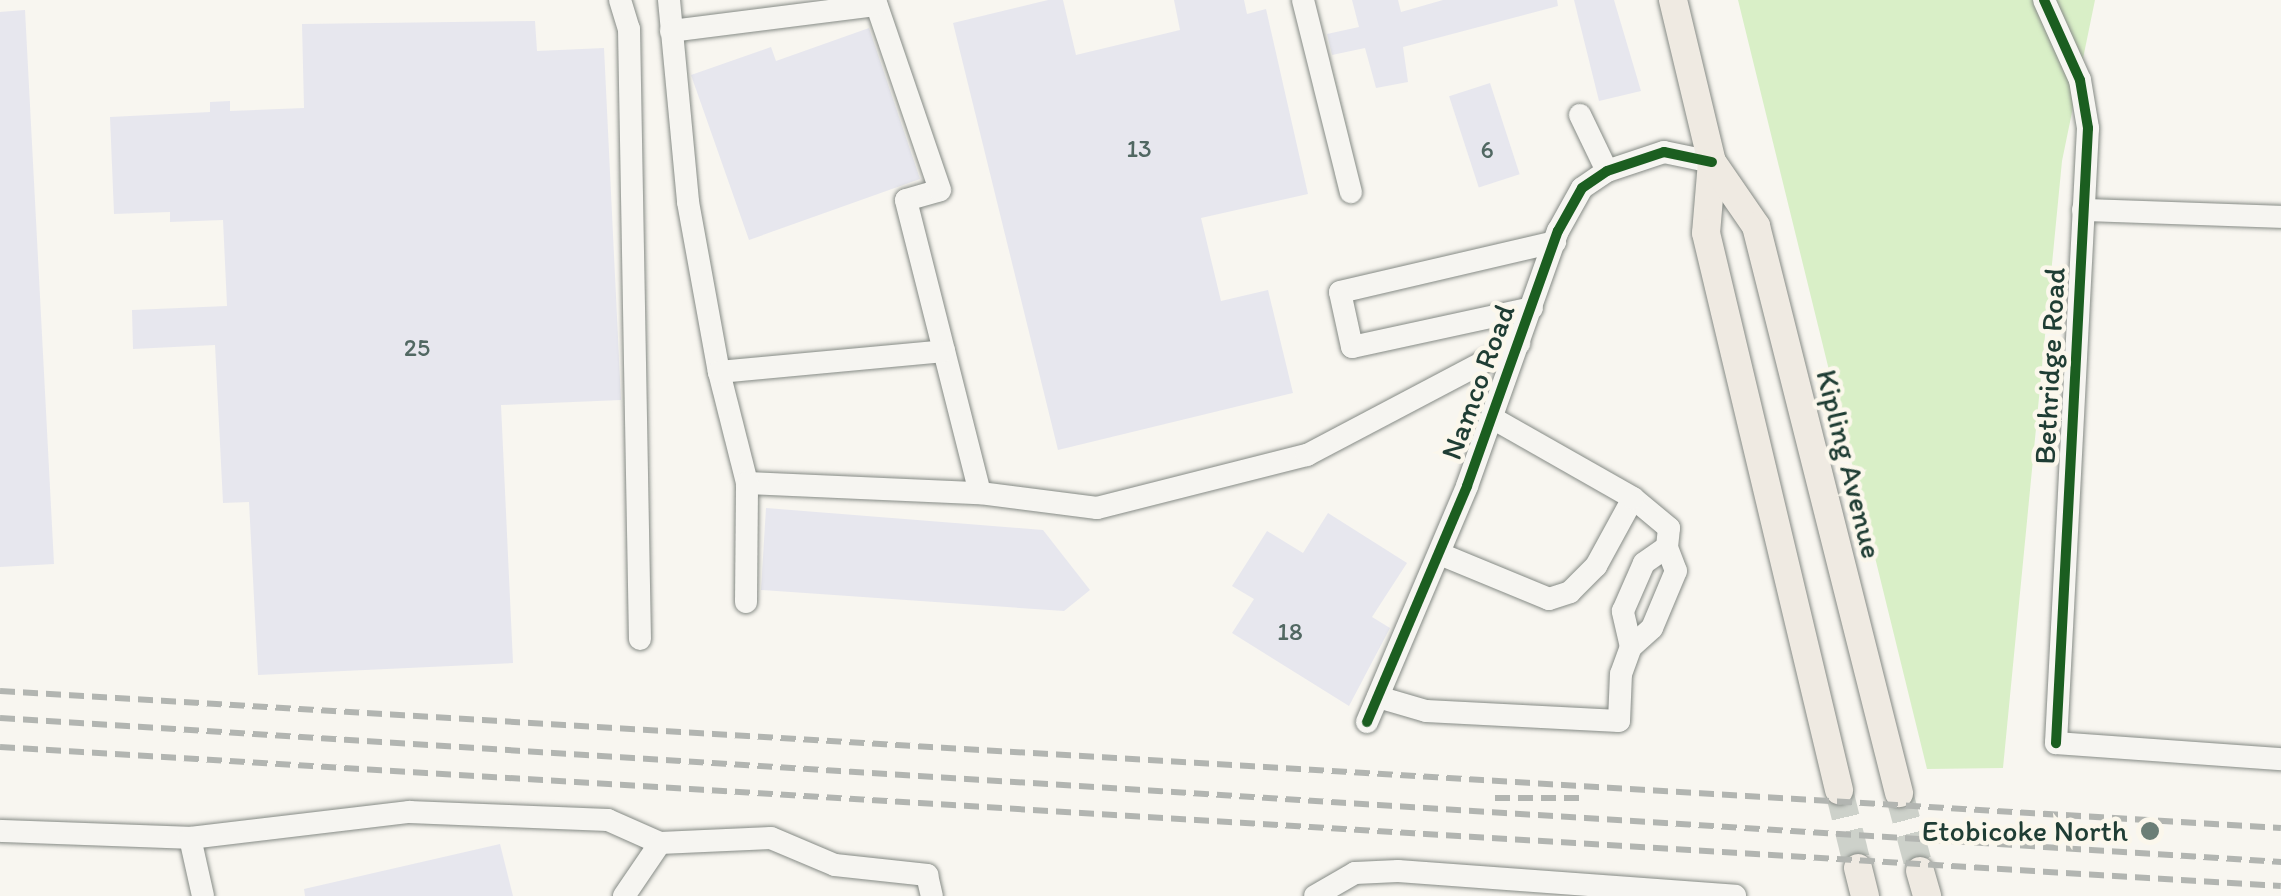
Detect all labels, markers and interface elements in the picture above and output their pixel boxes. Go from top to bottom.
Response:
house number: 13 [1126,133,1152,163]
house number: 6 [1480,134,1494,164]
street label: Bethridge Road [2027,266,2073,466]
street label: Namco Road [1433,300,1523,464]
house number: 25 [404,332,430,362]
street label: Kipling Avenue [1808,367,1890,561]
house number: 18 [1277,616,1303,646]
place label: Etobicoke North [1921,813,2128,849]
marker: Etobicoke North [2137,818,2163,844]

